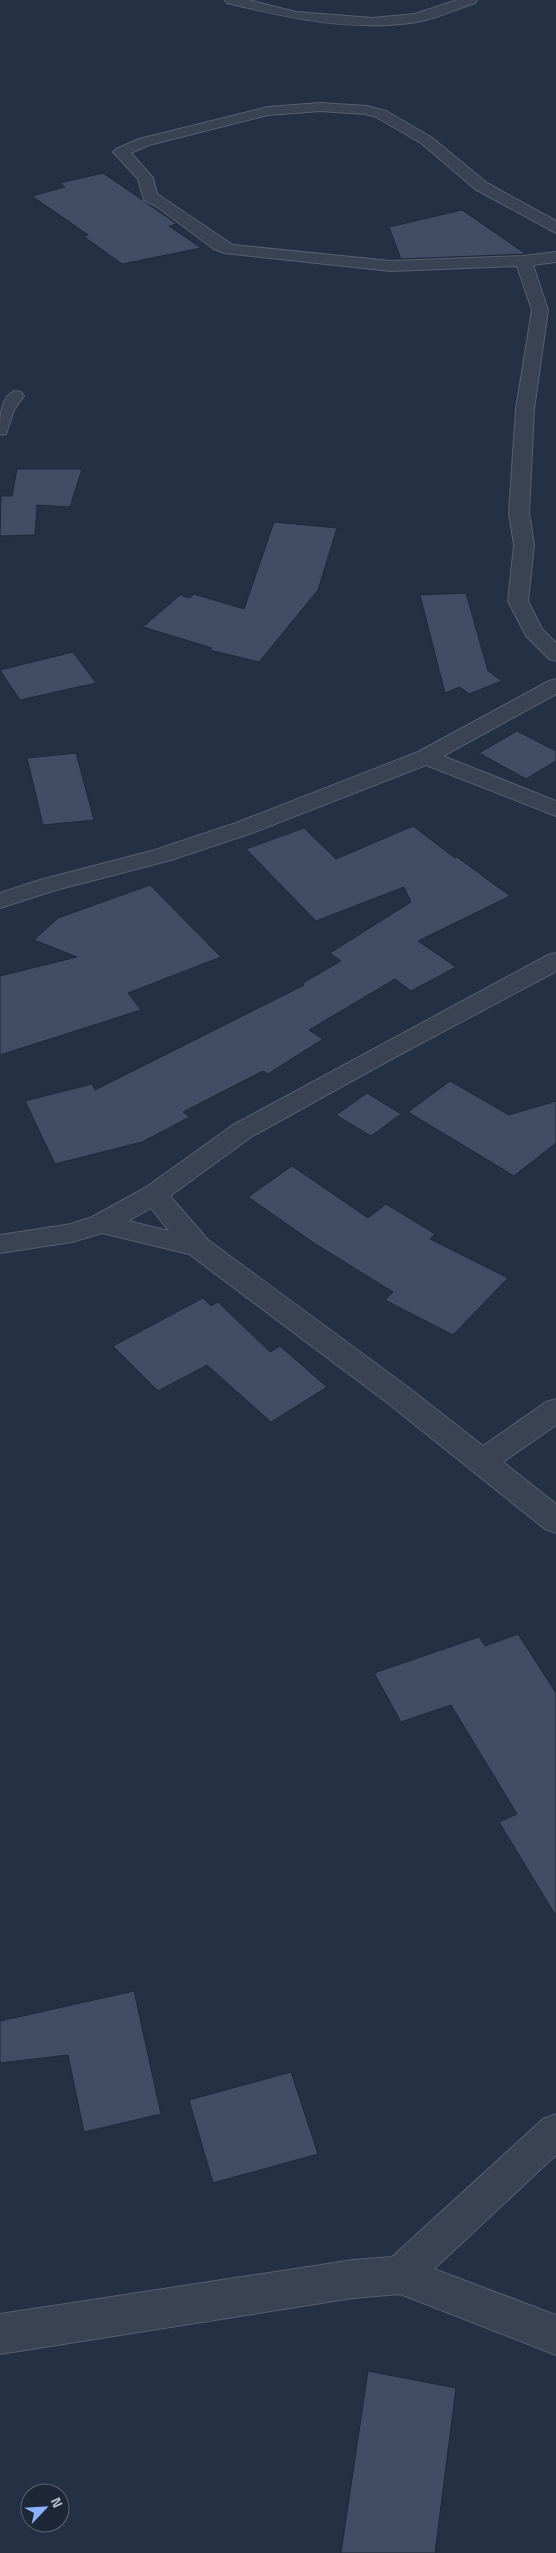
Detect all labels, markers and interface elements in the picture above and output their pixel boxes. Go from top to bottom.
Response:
north arrow [20,2483,70,2533]
text: N [46,2493,69,2511]

